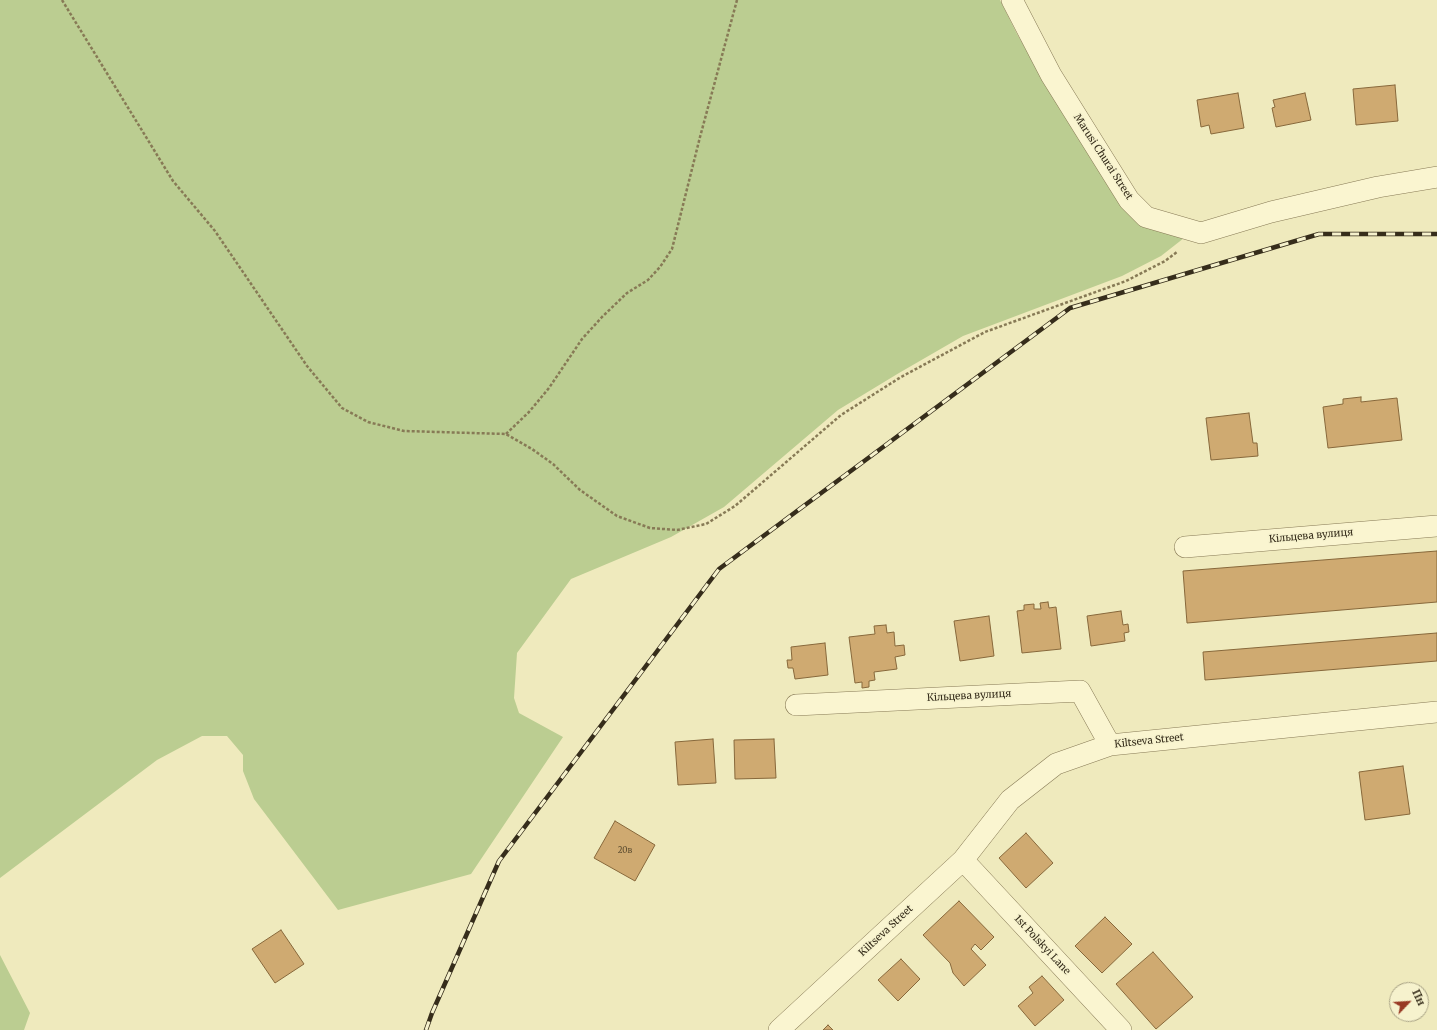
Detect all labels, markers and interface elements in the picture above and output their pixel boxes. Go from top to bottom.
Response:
street label: Marusi Churai Street [1071,112,1135,202]
street label: Кільцева вулиця [1268,526,1354,546]
street label: Кільцева вулиця [926,688,1012,704]
street label: Kiltseva Street [1114,731,1184,751]
house number: 20в [618,846,632,856]
street label: Kiltseva Street [856,903,916,959]
street label: 1st Polskyi Lane [1011,913,1073,977]
north arrow [1389,982,1429,1022]
text: Пн [1409,987,1429,1008]

